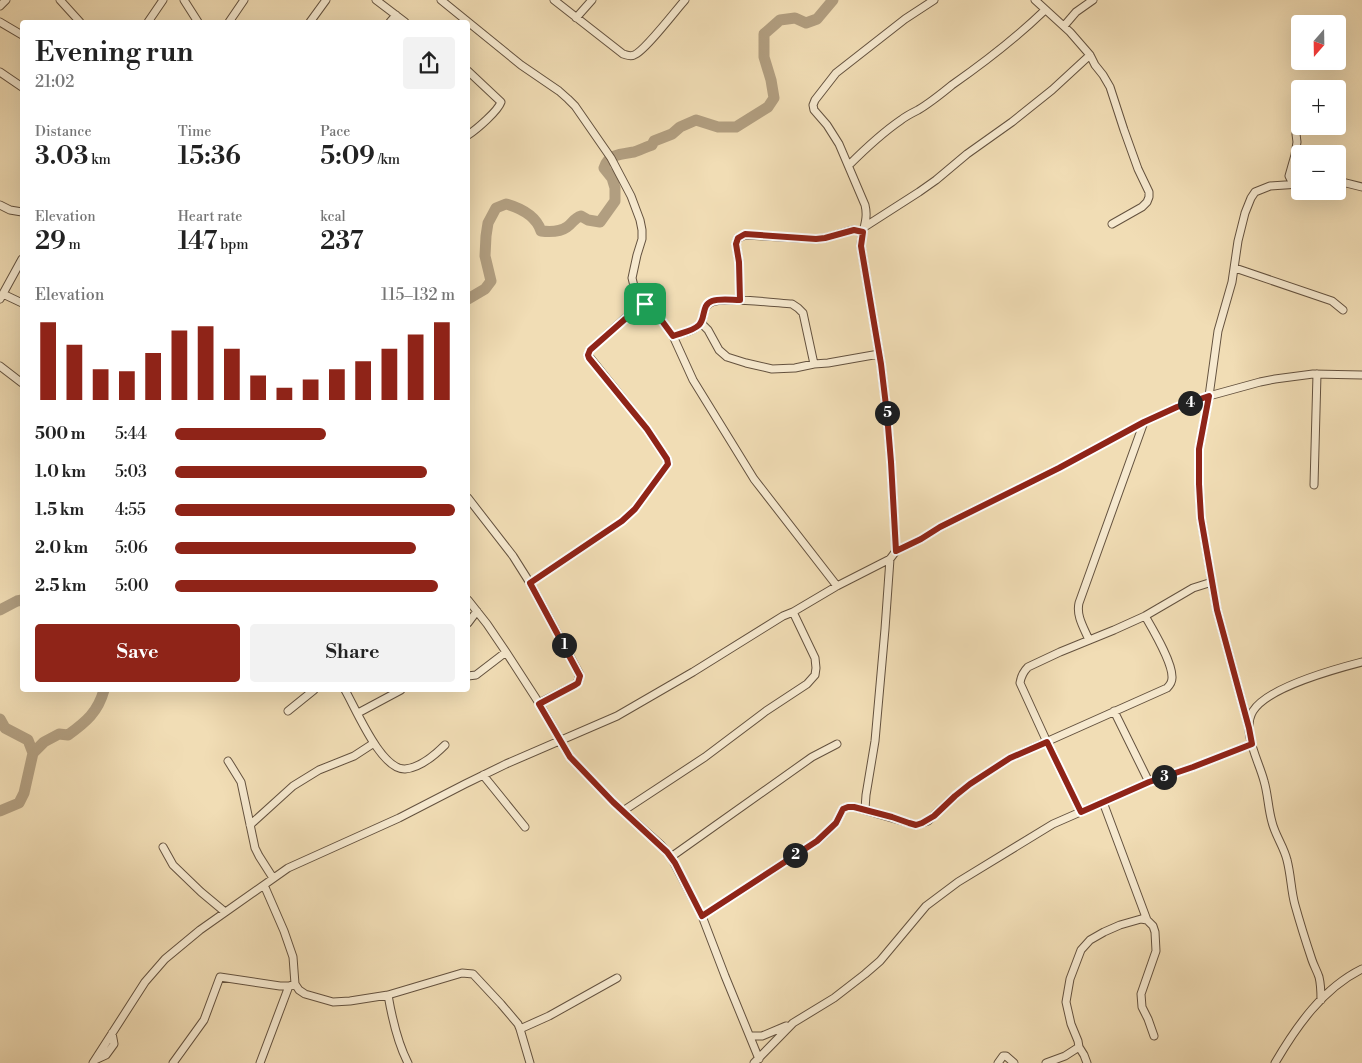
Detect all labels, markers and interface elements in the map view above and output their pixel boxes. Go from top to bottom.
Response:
north arrow [1291,15,1346,70]
map controls [1291,15,1346,200]
text: Evening run [35,35,194,70]
button: share [403,37,455,89]
text: 21:02 [35,72,74,92]
button: + [1291,80,1346,135]
text: Distance [35,123,92,141]
text: Time [178,123,211,141]
text: Pace [320,123,350,141]
text: 3.03 [35,141,88,172]
text: 15:36 [178,141,241,172]
text: 5:09 [320,141,375,172]
button: − [1291,145,1346,200]
text: km [88,151,111,169]
text: /km [375,151,400,169]
text: Elevation [35,208,96,226]
text: Heart rate [178,208,242,226]
text: kcal [320,208,346,226]
text: 29 [35,226,66,257]
text: 147 [178,226,217,257]
text: 237 [320,226,364,257]
text: m [66,236,81,254]
text: bpm [217,236,249,254]
pin [624,283,666,325]
text: Elevation [35,285,104,305]
text: 115–132 m [381,285,455,305]
icon: arrive [631,290,659,318]
pin: 4 [1178,390,1202,416]
text: 4 [1186,394,1195,412]
pin: 5 [874,400,900,426]
text: 5 [883,404,892,422]
text: 500 m [35,424,85,444]
text: 5:44 [115,424,147,444]
text: 1.0 km [35,462,86,482]
text: 5:03 [115,462,147,482]
text: 1.5 km [35,500,84,520]
text: 4:55 [115,500,146,520]
text: 2.0 km [35,538,88,558]
text: 5:06 [115,538,148,558]
text: 2.5 km [35,576,86,596]
text: 5:00 [115,576,149,596]
button: Save [35,624,240,682]
button: Share [250,624,455,682]
pin: 1 [552,632,576,658]
text: 1 [561,636,568,654]
pin: 3 [1152,764,1176,790]
text: 3 [1160,768,1169,786]
pin: 2 [782,842,808,868]
text: 2 [791,846,800,864]

